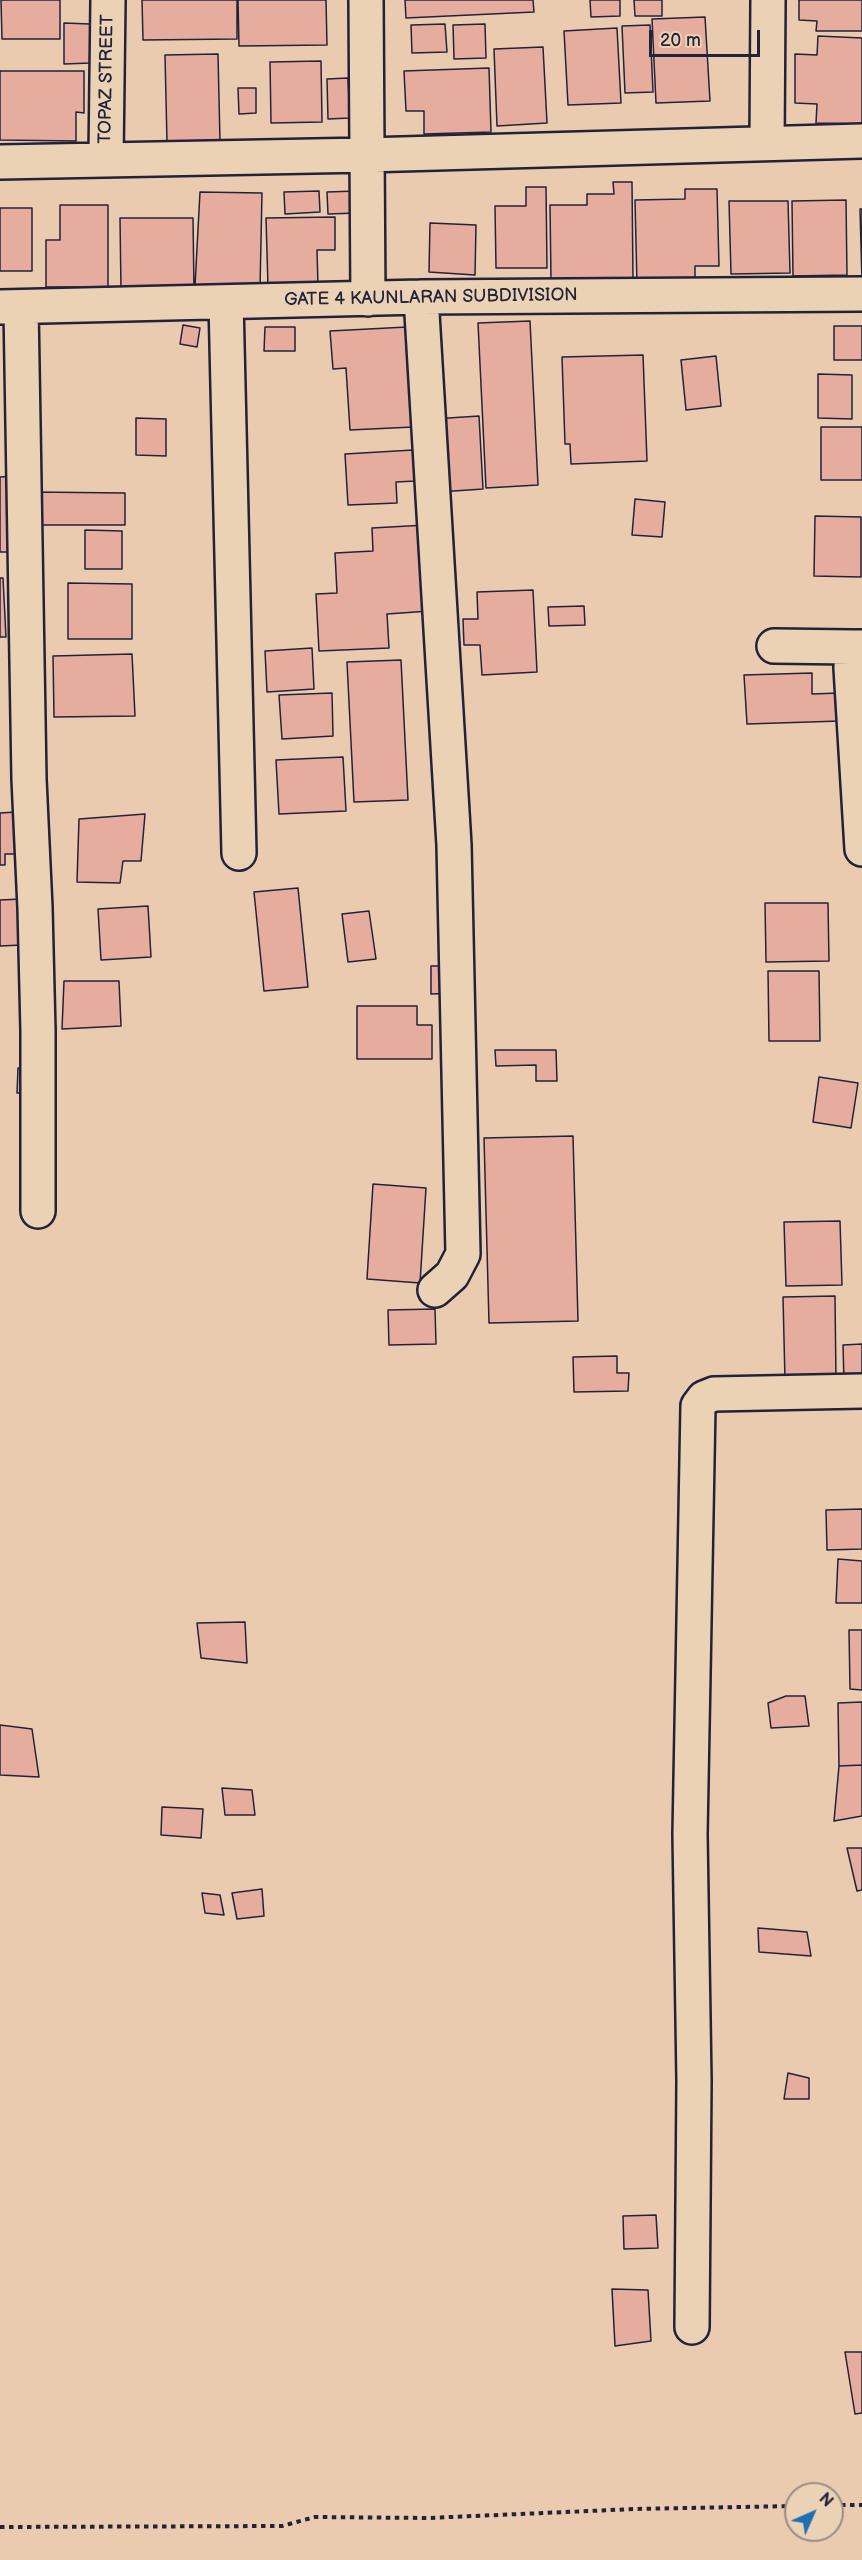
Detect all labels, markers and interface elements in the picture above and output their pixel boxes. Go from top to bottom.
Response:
street label: TOPAZ STREET [95,14,119,144]
scale bar [652,18,763,56]
text: 20 m [660,30,701,51]
street label: GATE 4 KAUNLARAN SUBDIVISION [284,285,578,311]
north arrow [784,2482,844,2542]
text: N [815,2489,837,2511]

